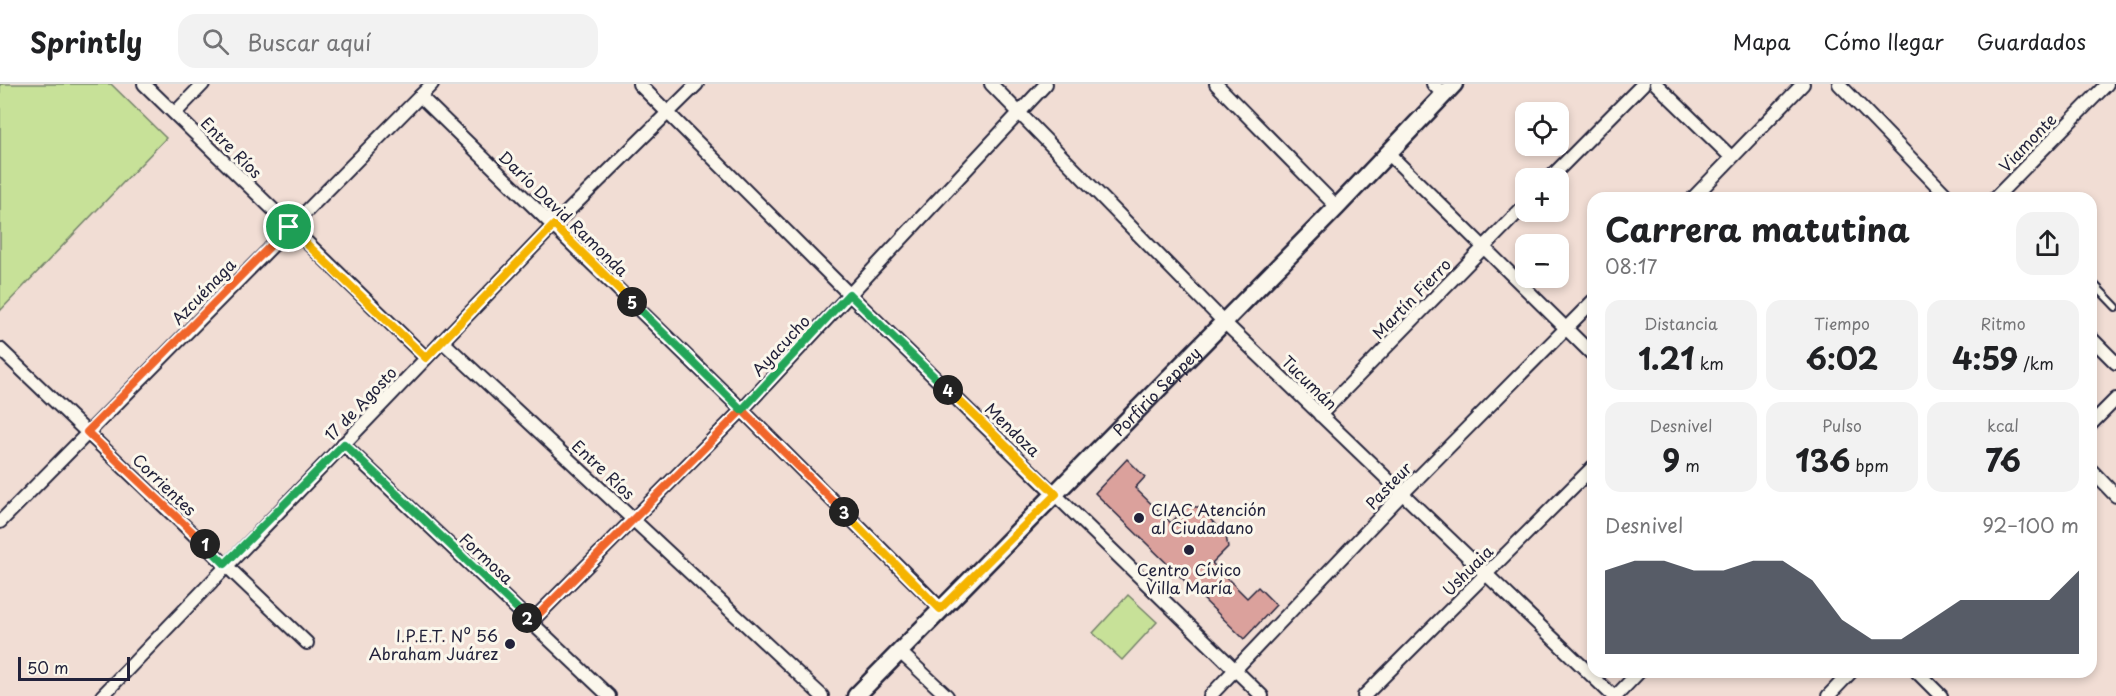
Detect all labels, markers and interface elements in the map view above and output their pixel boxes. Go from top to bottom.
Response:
search box [178,14,598,68]
text: Sprintly [30,20,142,63]
icon: search [199,25,232,58]
text: Buscar aquí [247,25,371,58]
text: Mapa [1733,25,1791,57]
text: Cómo llegar [1824,25,1944,57]
text: Guardados [1977,25,2086,57]
map controls [1515,102,1569,288]
button: locate [1515,102,1569,156]
street label: Viamonte [1993,107,2061,177]
street label: Entre Ríos [196,111,268,183]
street label: Darío David Ramonda [494,145,634,281]
button: + [1515,168,1569,222]
pin [263,201,314,252]
text: Carrera matutina [1605,203,1910,253]
icon: arrive [272,210,305,243]
button: share [2016,212,2079,275]
button: − [1515,234,1569,288]
text: 08:17 [1605,251,1657,281]
street label: Martín Fierro [1366,252,1456,344]
street label: Azcuénaga [165,253,241,329]
pin: 5 [617,287,647,317]
text: 5 [627,290,637,314]
street label: Ayacucho [745,309,815,381]
text: Distancia [1644,311,1718,335]
text: Tiempo [1814,311,1870,335]
text: Ritmo [1980,311,2026,335]
text: 1.21 [1638,335,1695,380]
text: 6:02 [1806,335,1878,380]
text: 4:59 [1952,335,2018,380]
street label: Porfirio Seppey [1106,341,1206,441]
street label: Tucumán [1277,349,1343,415]
text: km [1695,351,1724,375]
text: /km [2018,351,2054,375]
street label: 17 de Agosto [318,360,402,445]
pin: 4 [933,375,963,405]
text: 4 [943,378,953,402]
street label: Mendoza [980,396,1046,462]
text: Desnivel [1650,413,1712,437]
text: Pulso [1822,413,1862,437]
text: kcal [1987,413,2019,437]
street label: Entre Ríos [567,434,641,504]
text: 9 [1662,437,1680,482]
text: 136 [1795,437,1850,482]
text: 76 [1985,437,2021,482]
street label: Corrientes [128,447,202,521]
text: m [1680,453,1700,477]
text: bpm [1850,453,1889,477]
street label: Pasteur [1359,455,1417,514]
pin: 3 [829,497,859,527]
place label: CIAC Atención al Ciudadano [1151,497,1266,539]
text: 3 [839,500,849,524]
text: Desnivel [1605,510,1683,540]
text: 92–100 m [1982,510,2079,540]
marker: CIAC Atención al Ciudadano [1132,511,1146,525]
street label: Formosa [455,527,519,589]
pin: 1 [190,529,220,559]
text: 1 [201,532,209,556]
street label: Ushuaia [1436,539,1498,601]
marker: Centro Cívico Villa María [1182,543,1196,557]
place label: Centro Cívico Villa María [1137,557,1241,599]
pin: 2 [512,603,542,633]
text: 2 [521,606,533,630]
place label: I.P.E.T. Nº 56 Abraham Juárez [369,623,498,665]
marker: I.P.E.T. Nº 56 Abraham Juárez [503,637,517,651]
scale bar [18,654,130,682]
text: 50 m [27,655,68,679]

